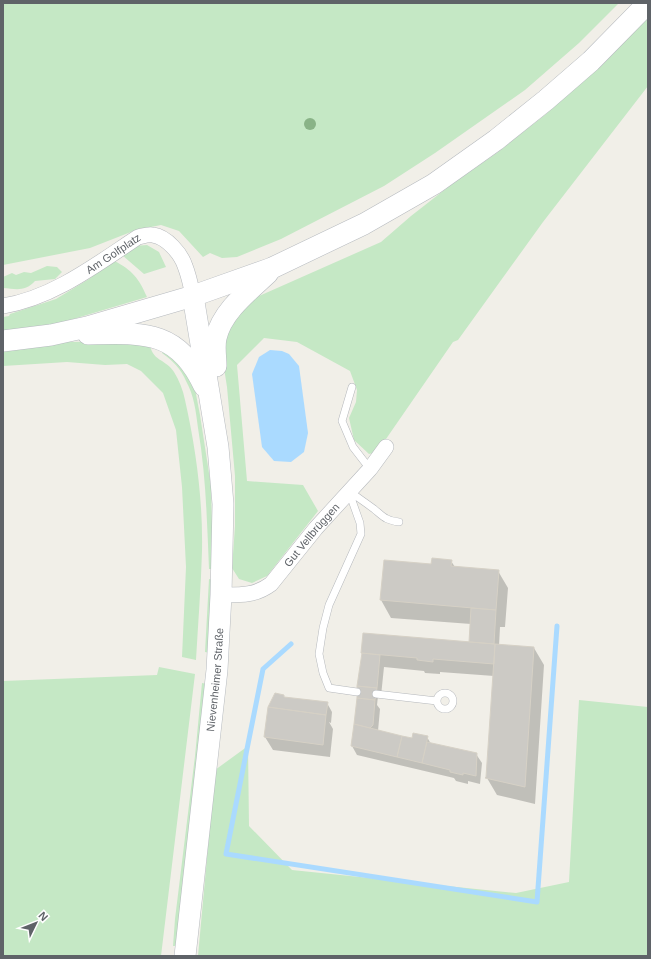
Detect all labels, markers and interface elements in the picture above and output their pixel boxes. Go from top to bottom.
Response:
street label: Am Golfplatz [84,231,143,276]
street label: Gut Vellbrüggen [281,501,342,569]
street label: Nievenheimer Straße [204,627,225,732]
north arrow [16,903,56,943]
text: N [36,909,50,923]

